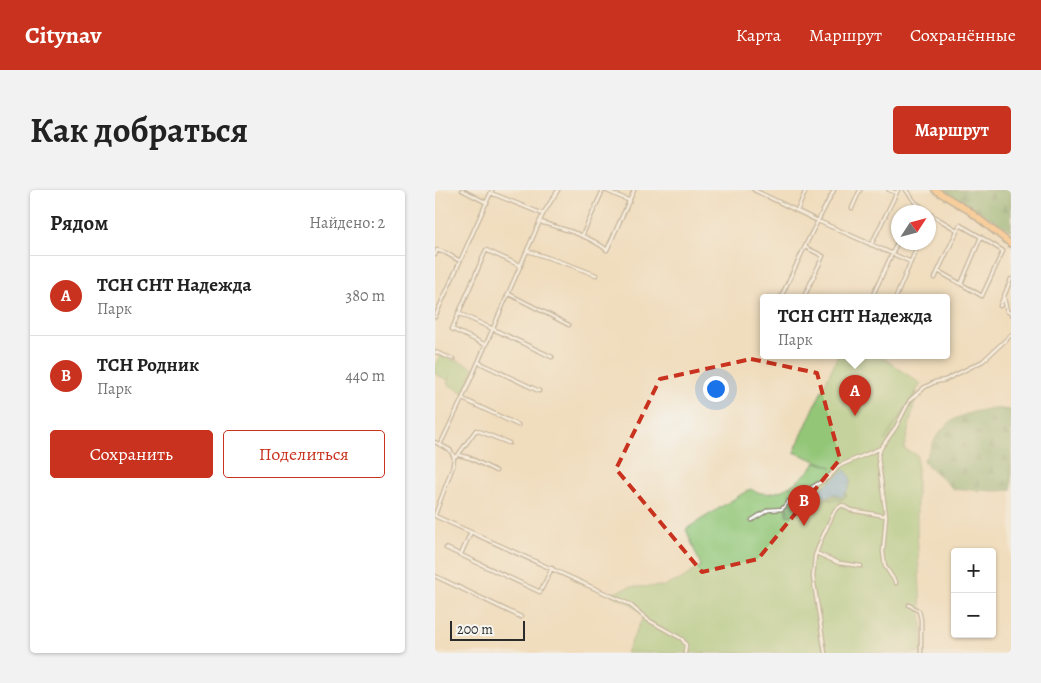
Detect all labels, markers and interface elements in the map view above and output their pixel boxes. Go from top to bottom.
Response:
text: Citynav [25,19,101,51]
text: Карта [736,23,781,47]
text: Маршрут [809,23,882,47]
text: Сохранённые [910,23,1016,47]
text: Как добраться [30,106,248,154]
button: Маршрут [893,106,1011,154]
north arrow [891,205,936,250]
text: Рядом [50,209,108,237]
text: Найдено: 2 [309,212,385,234]
text: ТСН СНТ Надежда [97,272,252,298]
text: A [61,285,71,307]
text: 380 m [346,285,385,307]
popup [760,294,950,359]
text: Парк [97,298,132,320]
text: ТСН СНТ Надежда [778,303,932,329]
text: Парк [778,329,813,351]
text: ТСН Родник [97,352,199,378]
text: B [61,365,71,387]
text: 440 m [345,365,385,387]
pin: A [839,375,871,416]
your location [703,376,729,402]
text: Парк [97,378,132,400]
button: Сохранить [50,430,213,478]
button: Поделиться [223,430,385,478]
pin: B [788,485,820,526]
map controls [951,548,996,638]
button: + [951,548,996,593]
button: − [951,593,996,638]
scale bar [450,618,525,641]
text: 200 m [457,620,493,639]

